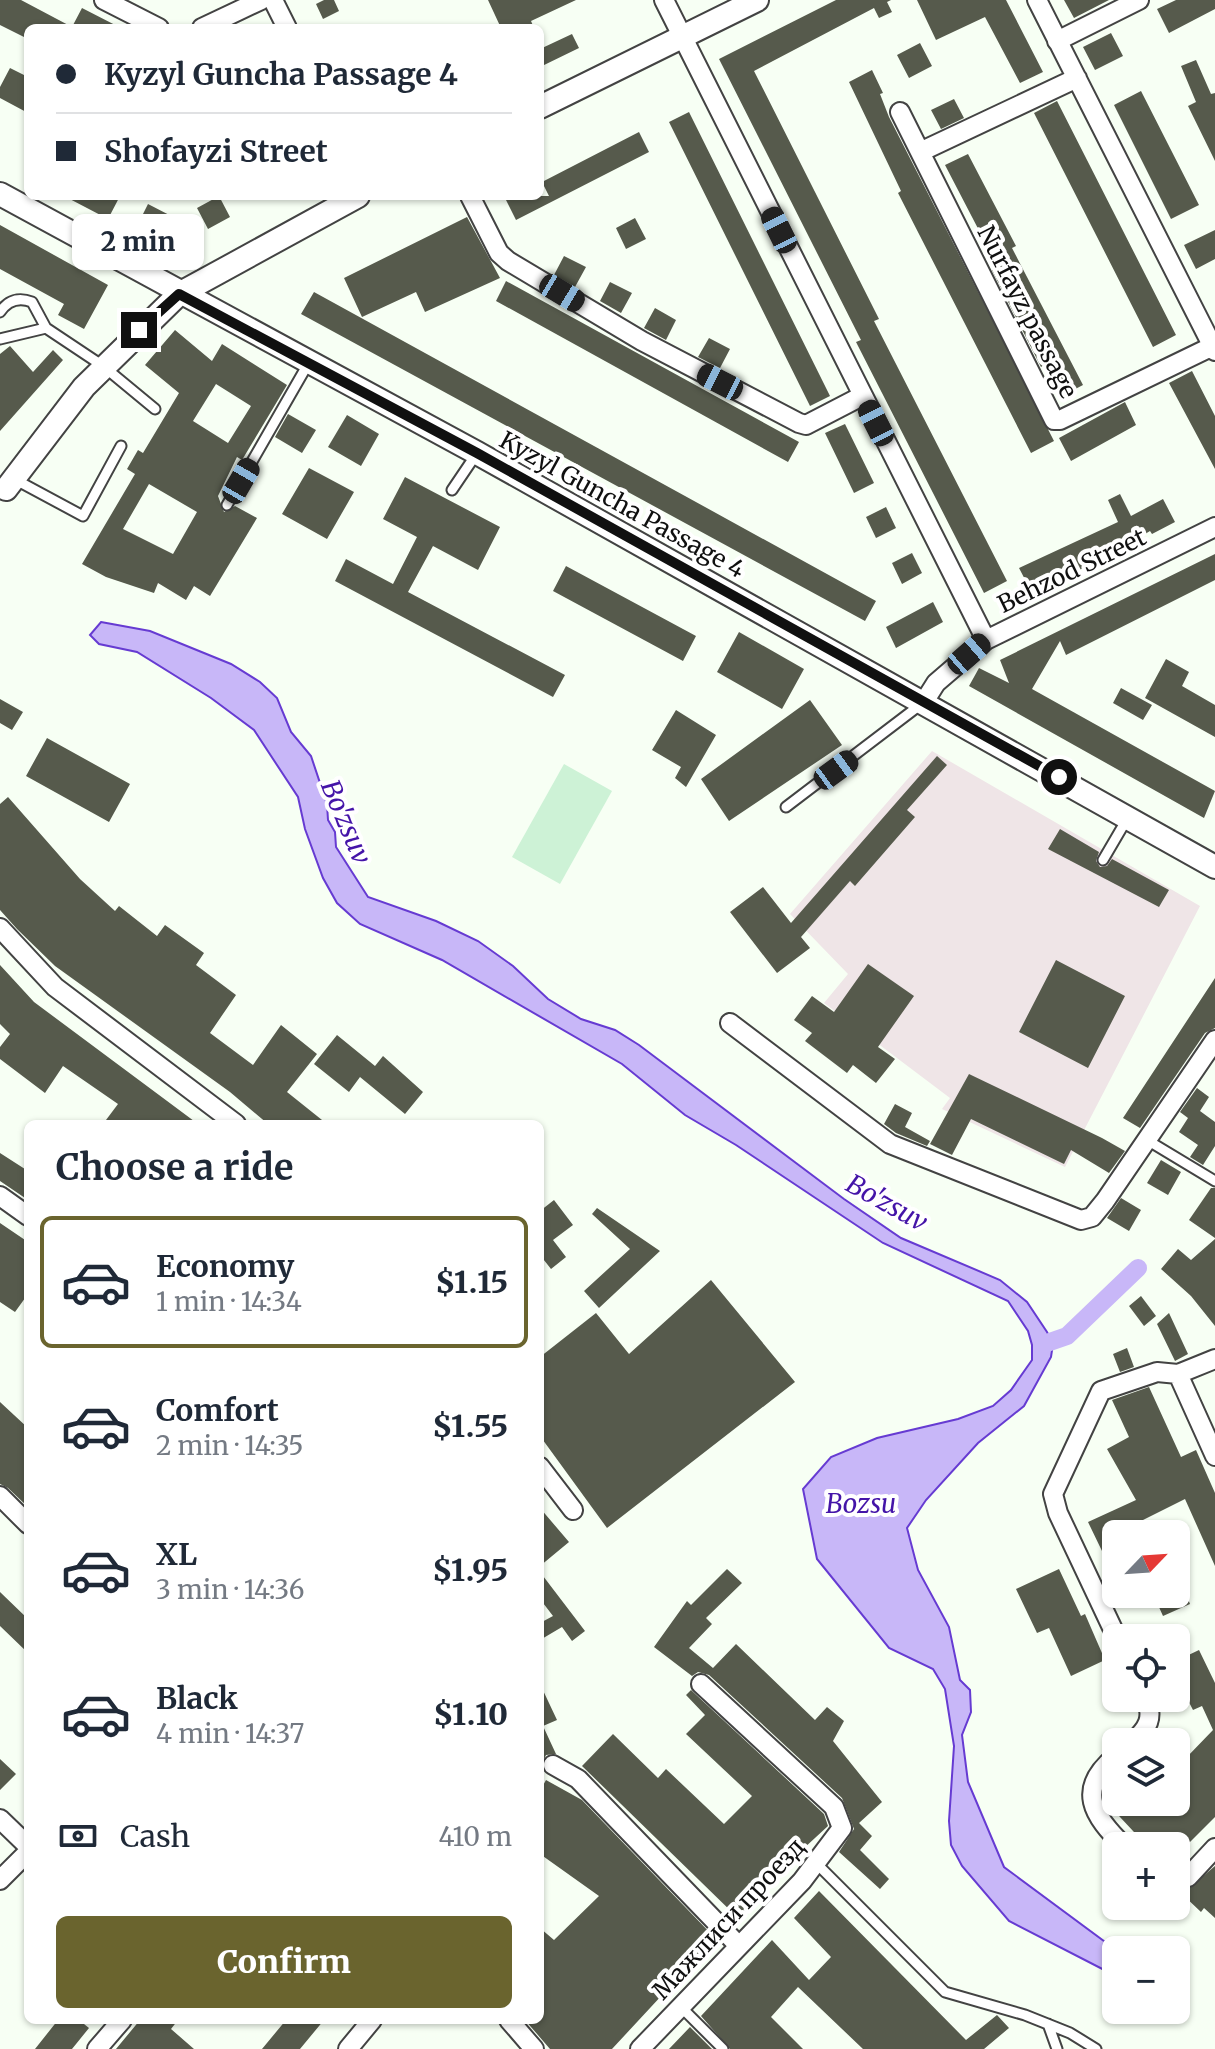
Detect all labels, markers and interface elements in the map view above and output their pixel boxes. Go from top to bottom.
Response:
text: Kyzyl Guncha Passage 4 [104,55,458,93]
text: Shofayzi Street [104,132,328,170]
car [758,203,800,257]
callout: 2 min [73,214,205,270]
street label: Nurfayz passage [971,220,1084,403]
text: 2 min [101,225,175,258]
car [535,270,589,316]
route end [121,312,157,348]
car [693,360,747,404]
car [854,396,898,450]
street label: Kyzyl Guncha Passage 4 [494,424,751,585]
car [219,454,263,508]
street label: Behzod Street [993,521,1152,620]
car [943,629,995,679]
car [810,746,862,794]
route start [1041,759,1077,795]
water label: Bo'zsuv [314,775,379,869]
text: Choose a ride [56,1145,293,1190]
water label: Bo'zsuv [841,1167,934,1238]
icon: car [60,1246,132,1318]
text: Economy [156,1247,294,1285]
text: $1.15 [435,1263,508,1301]
text: 1 min · 14:34 [156,1285,302,1318]
icon: car [60,1390,132,1462]
text: Comfort [156,1391,279,1429]
text: $1.55 [432,1407,508,1445]
text: 2 min · 14:35 [156,1429,303,1462]
water label: Bozsu [826,1487,896,1520]
north arrow [1102,1520,1190,1608]
map controls [1102,1520,1190,2024]
icon: car [60,1534,132,1606]
text: XL [156,1535,197,1573]
text: $1.95 [432,1551,508,1589]
text: 3 min · 14:36 [156,1573,305,1606]
button: locate [1102,1624,1190,1712]
icon: car [60,1678,132,1750]
text: Black [156,1679,238,1717]
text: $1.10 [433,1695,508,1733]
text: 4 min · 14:37 [156,1717,304,1750]
button: layers [1102,1728,1190,1816]
icon: cash [56,1814,100,1858]
text: Cash [120,1817,190,1855]
text: 410 m [438,1820,512,1853]
street label: Мажлиси проезд [646,1831,811,2006]
button: + [1102,1832,1190,1920]
button: Confirm [56,1916,512,2008]
button: − [1102,1936,1190,2024]

